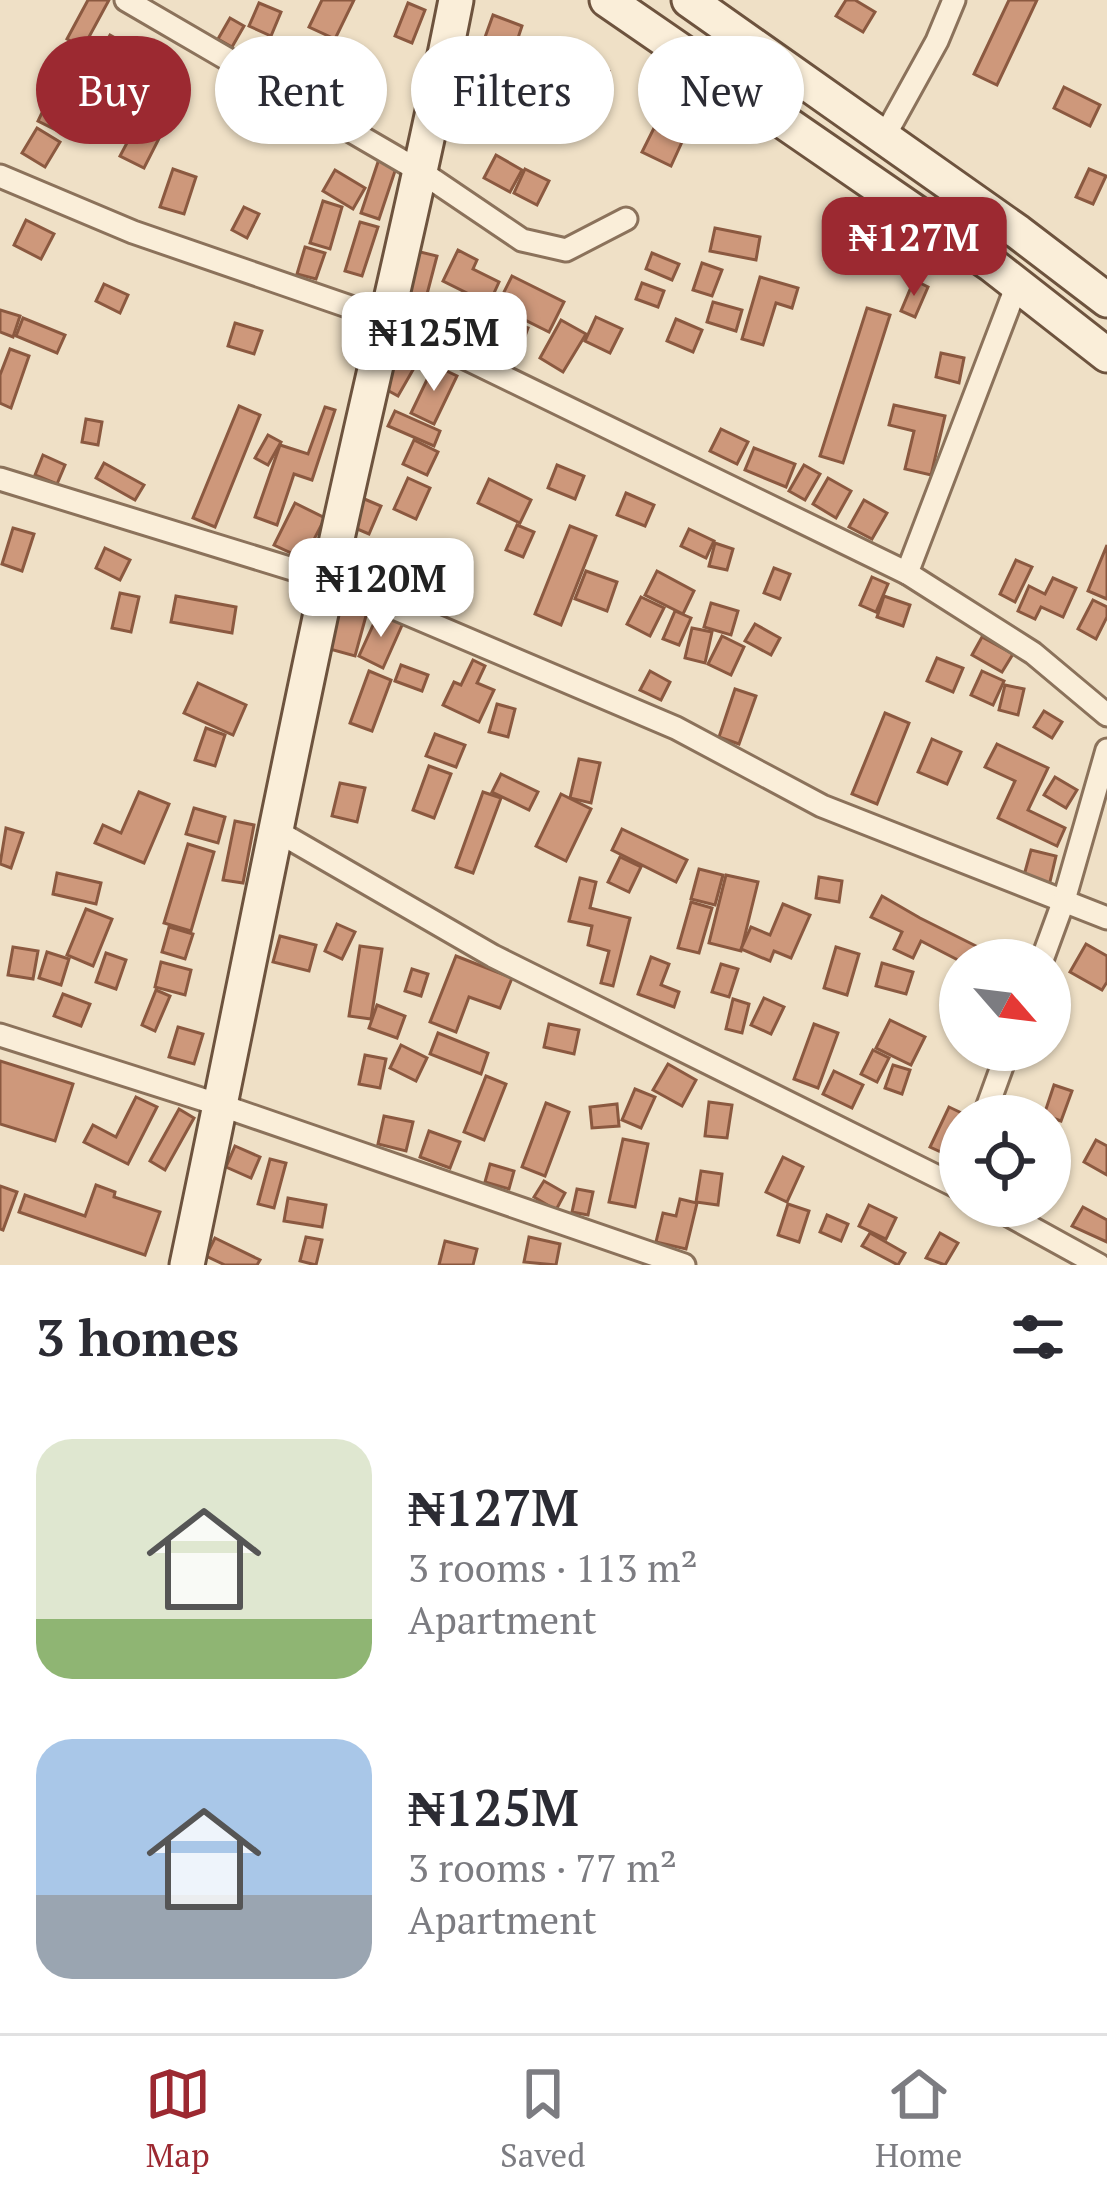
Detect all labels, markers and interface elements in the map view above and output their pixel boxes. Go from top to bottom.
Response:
chip: Buy [36,36,191,144]
chip: Rent [215,36,387,144]
chip: Filters [411,36,614,144]
chip: New [638,36,804,144]
pin: ₦127M [830,197,998,299]
text: ₦127M [849,210,979,262]
pin: ₦125M [350,292,518,394]
text: ₦125M [369,305,499,357]
pin: ₦120M [297,538,465,640]
text: ₦120M [316,551,446,603]
north arrow [939,939,1071,1071]
map controls [939,939,1071,1227]
button: locate [939,1095,1071,1227]
text: 3 homes [36,1303,239,1371]
icon: filters [1005,1304,1071,1370]
text: ₦127M [408,1473,579,1541]
icon: home [132,1487,276,1631]
text: 3 rooms · 113 m² [408,1541,698,1593]
text: Apartment [408,1593,597,1645]
text: ₦125M [408,1773,579,1841]
icon: home [132,1787,276,1931]
text: 3 rooms · 77 m² [408,1841,677,1893]
text: Apartment [408,1893,597,1945]
tab: Map [145,2061,211,2176]
tab: Saved [500,2061,586,2176]
tab: Home [875,2061,962,2176]

